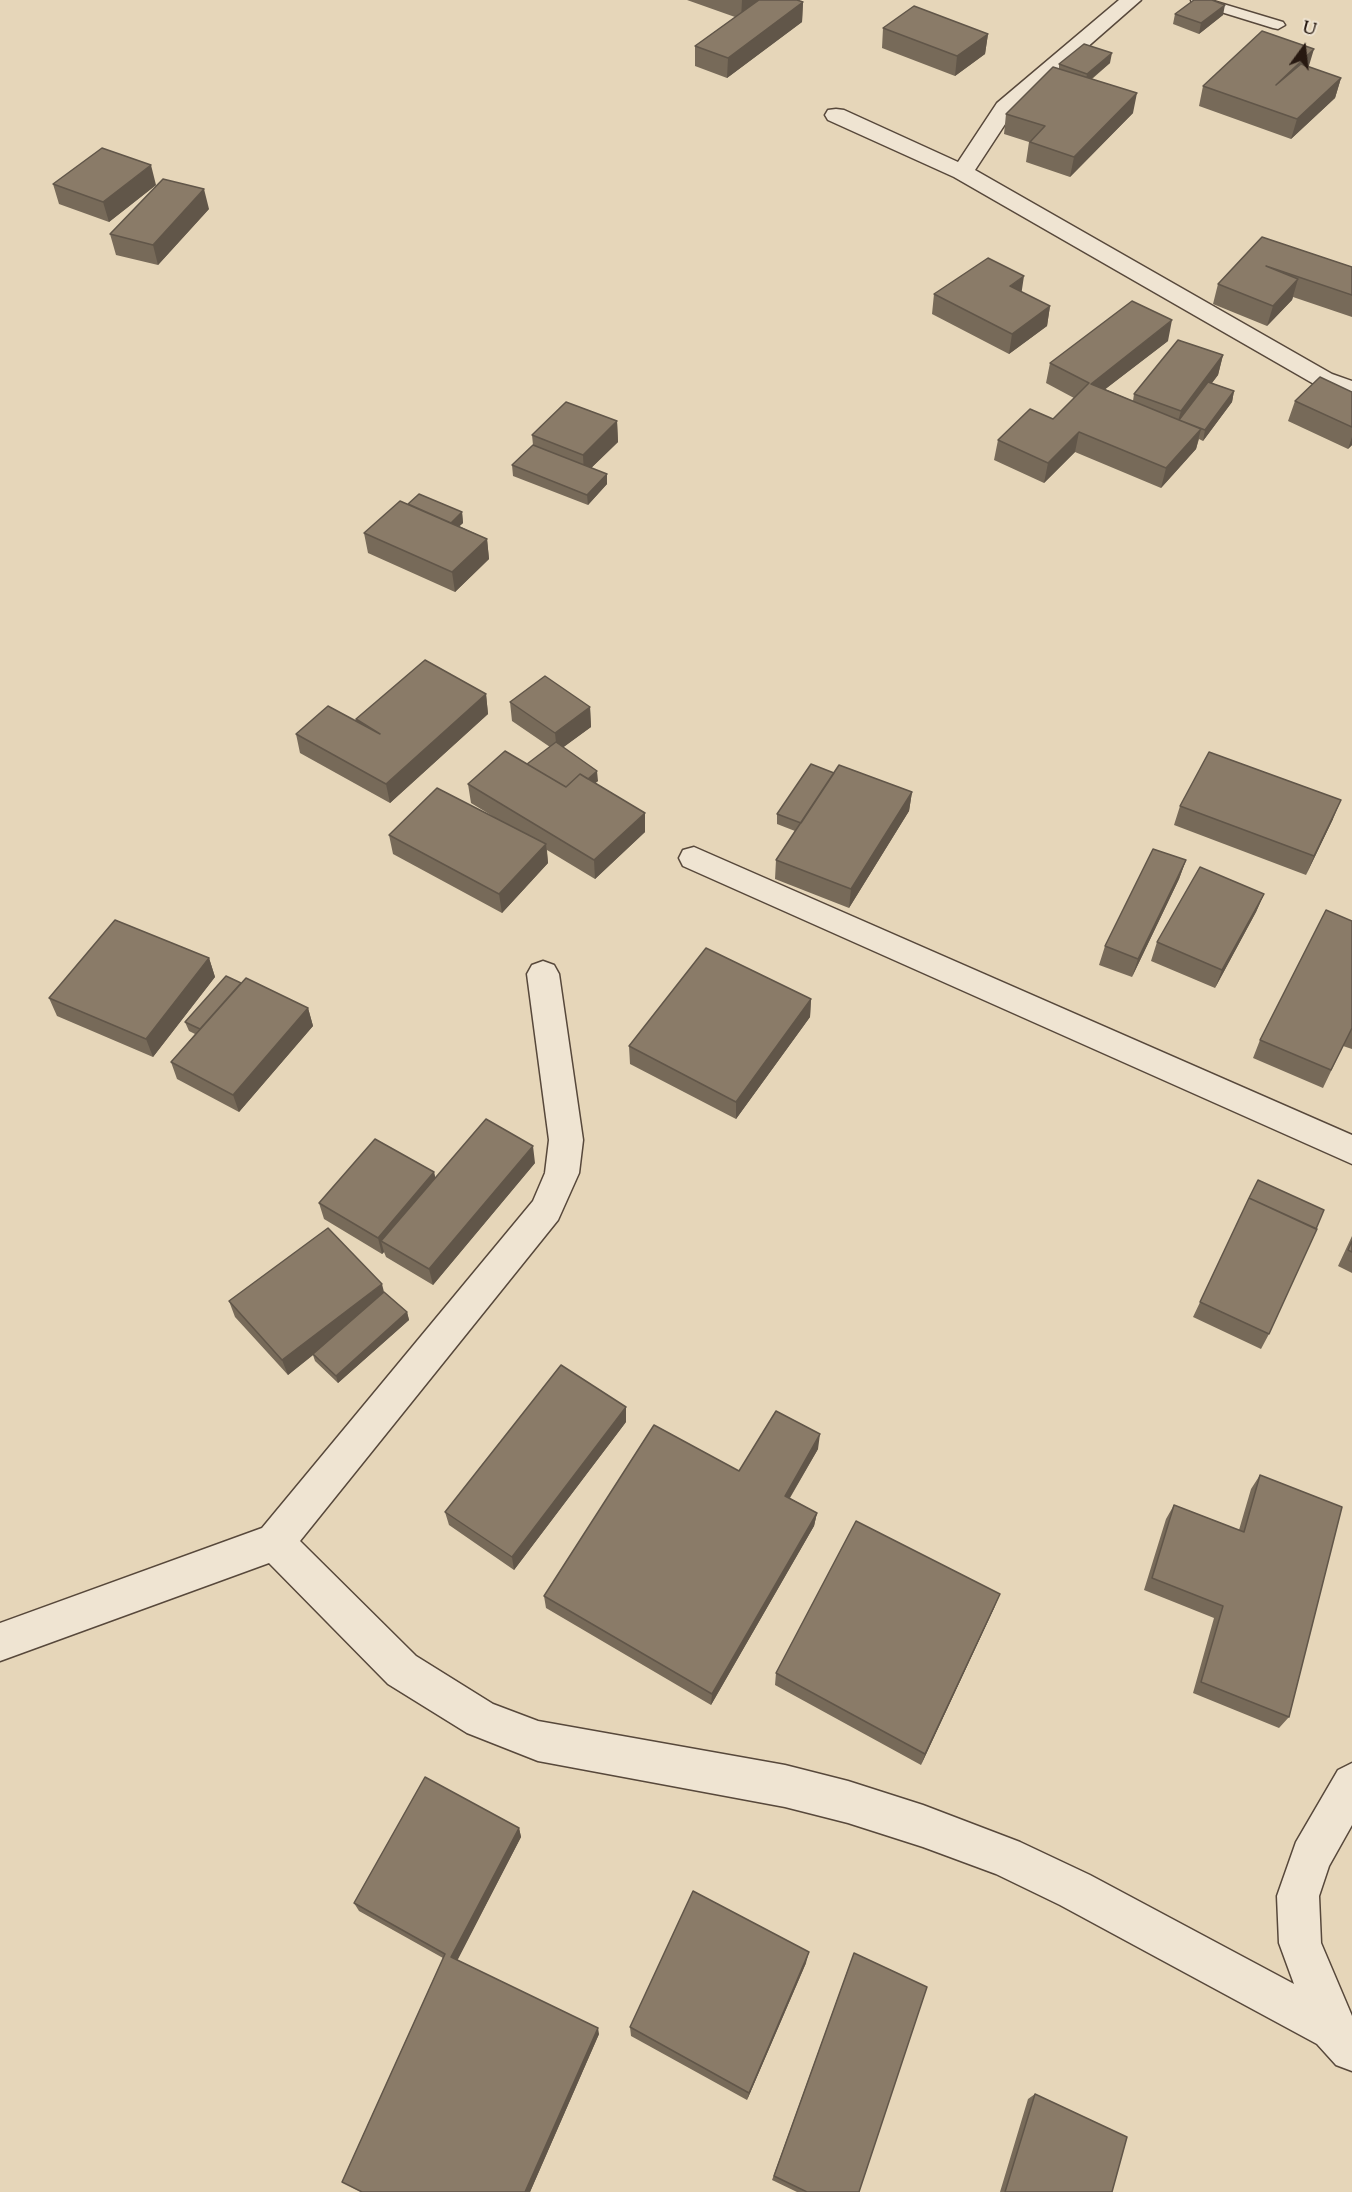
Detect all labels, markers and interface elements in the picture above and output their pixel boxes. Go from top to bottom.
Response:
text: U [1300,17,1318,43]
north arrow [1274,18,1334,78]

